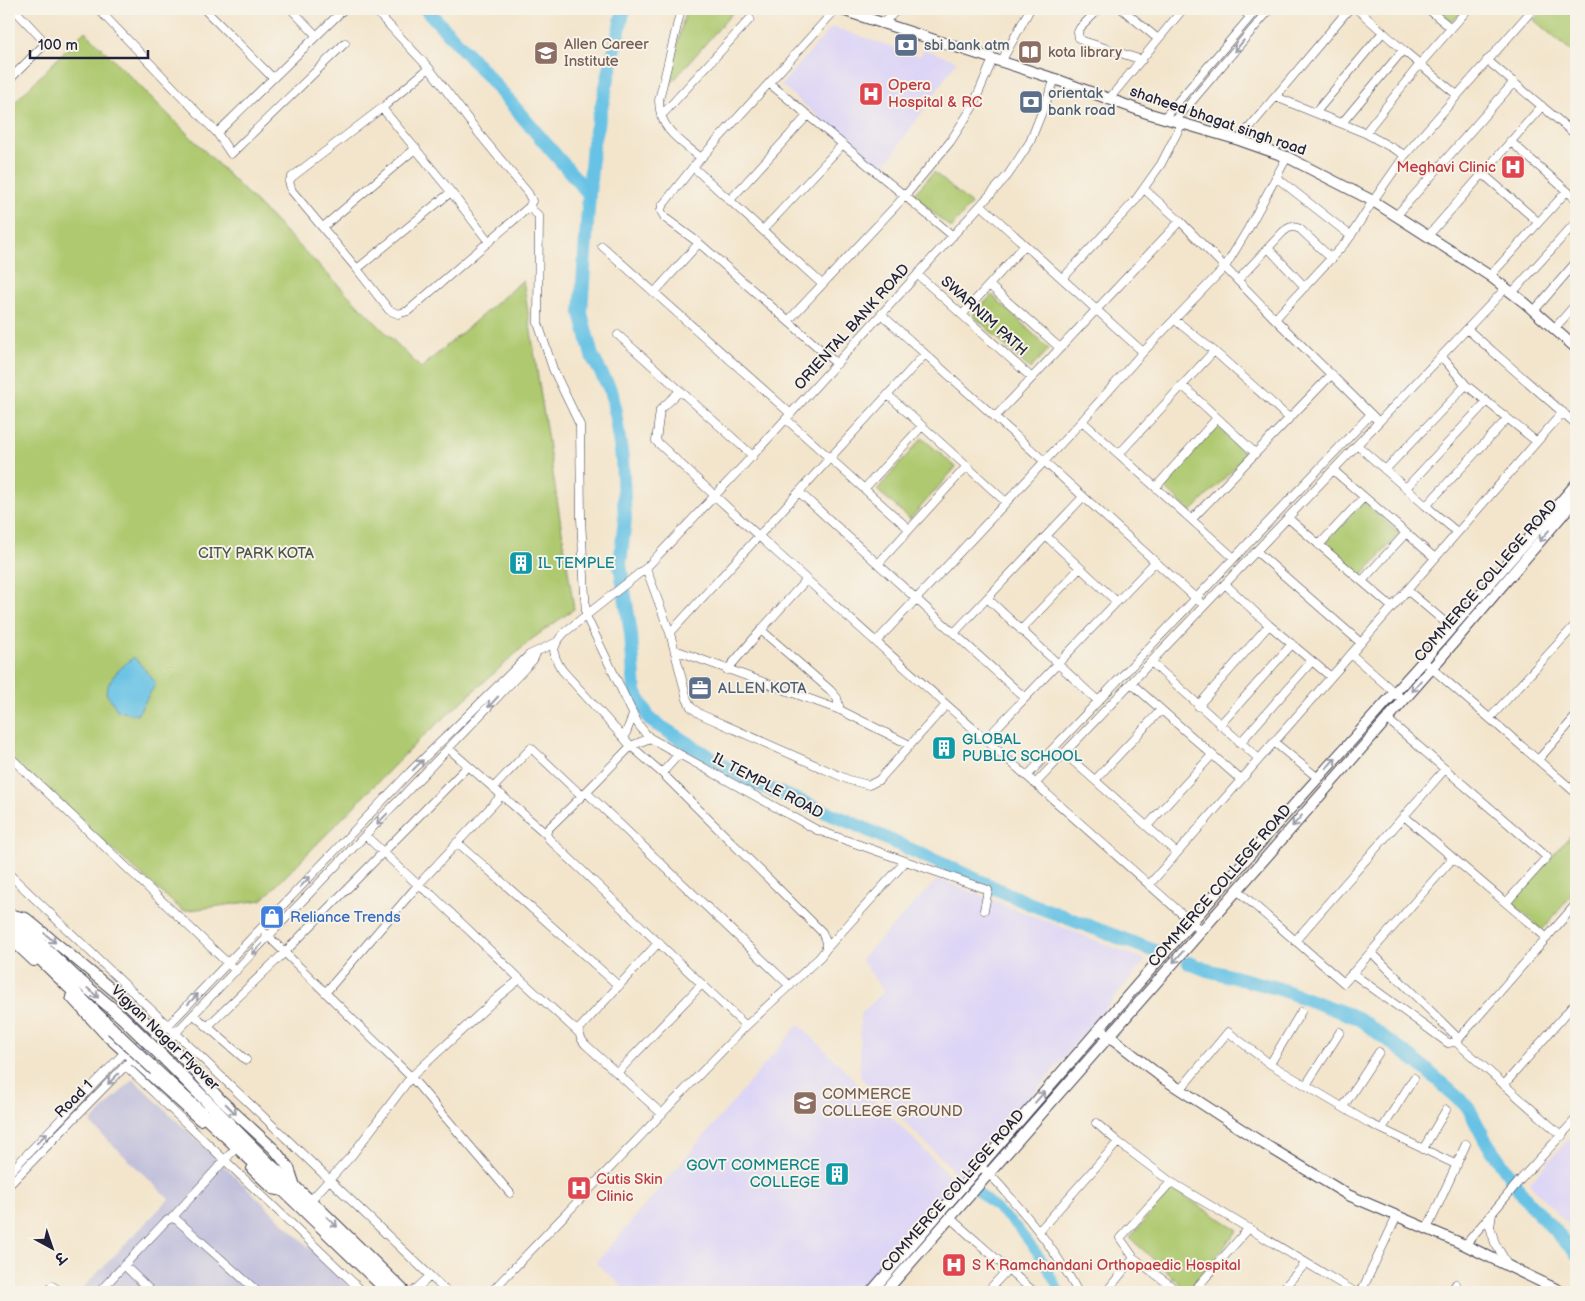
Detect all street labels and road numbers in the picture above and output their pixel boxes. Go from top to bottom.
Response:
street label: shaheed bhagat singh road [1127,82,1309,160]
street label: ORIENTAL BANK ROAD [790,260,914,394]
street label: SWARNIM PATH [937,272,1031,360]
street label: COMMERCE COLLEGE ROAD [1410,496,1562,666]
street label: IL TEMPLE ROAD [709,749,827,823]
street label: COMMERCE COLLEGE ROAD [1144,801,1296,971]
street label: Vigyan Nagar Flyover [107,981,224,1095]
street label: Road 1 [51,1076,97,1122]
street label: COMMERCE COLLEGE ROAD [877,1106,1029,1276]

